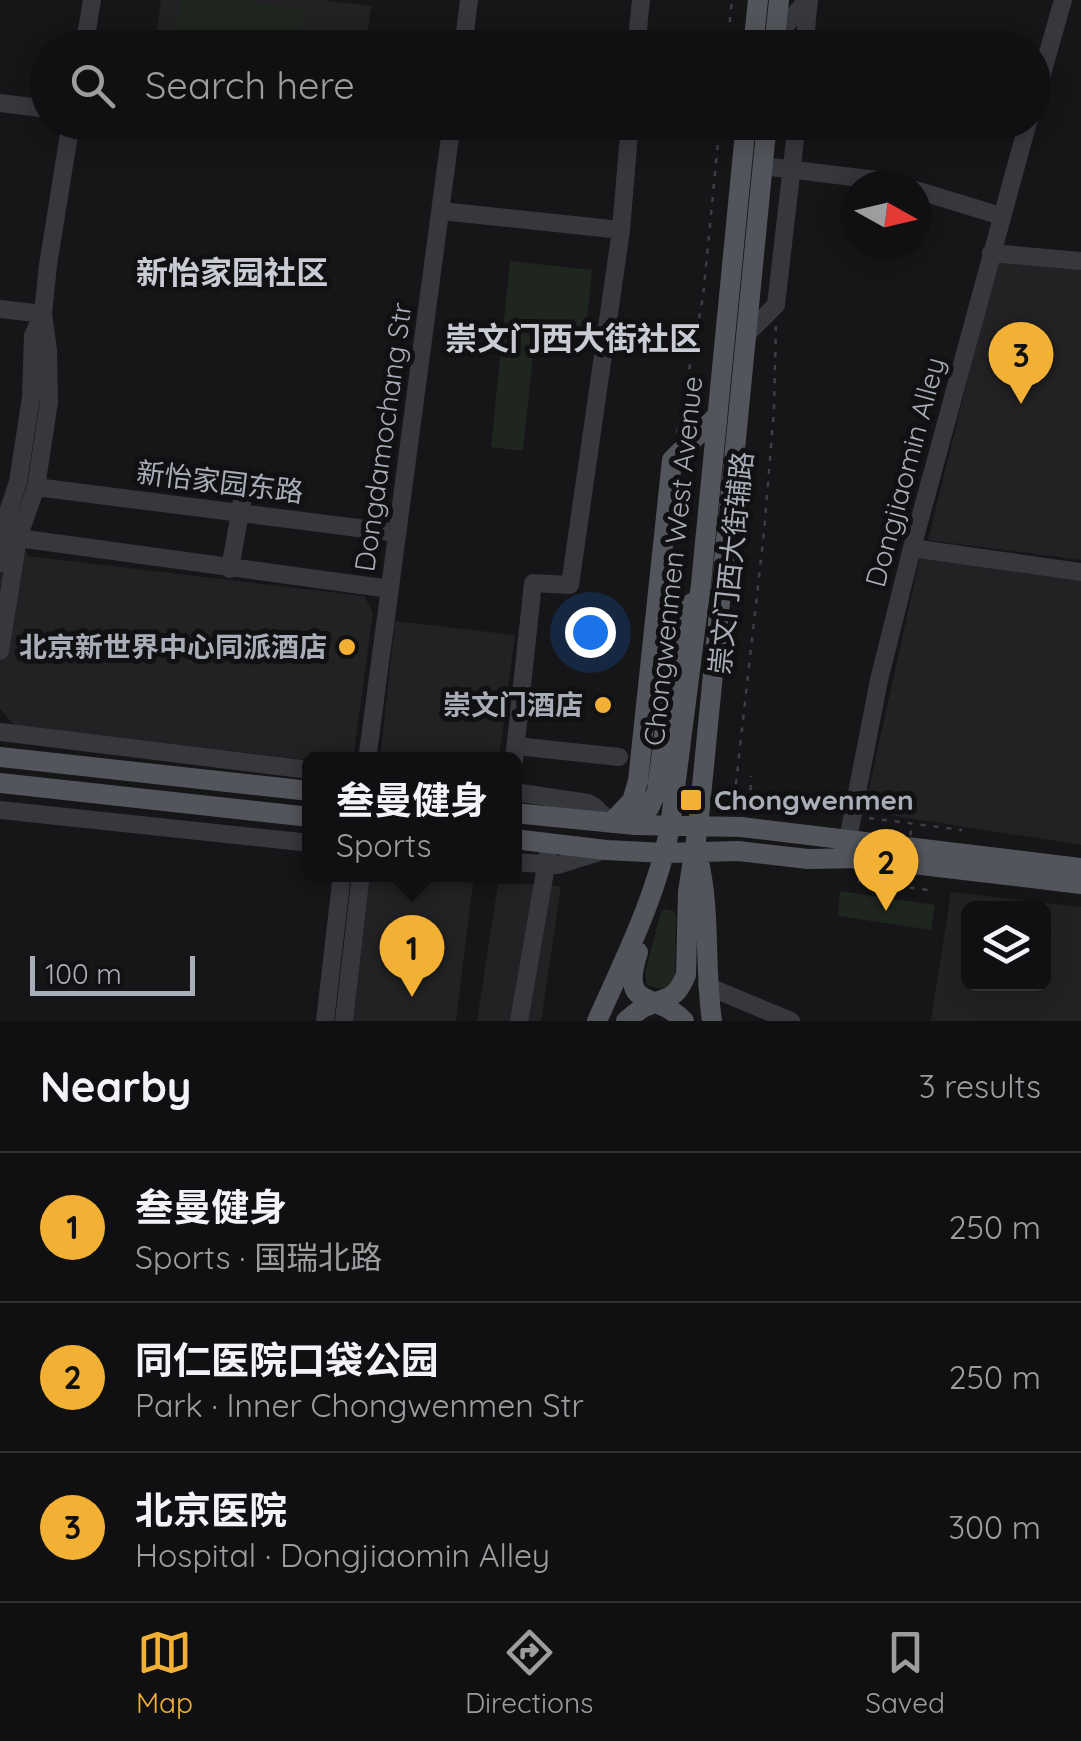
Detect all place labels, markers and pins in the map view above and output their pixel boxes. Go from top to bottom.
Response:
pin: 3 [988,322,1054,404]
place label: 北京新世界中心同派酒店 [19,629,327,664]
marker: 北京新世界中心同派酒店 [336,636,358,658]
place label: 崇文门酒店 [443,687,583,722]
marker: 崇文门酒店 [592,694,614,716]
place label: Chongwenmen [714,782,914,817]
marker: Chongwenmen [678,787,704,813]
pin: 2 [854,828,918,911]
pin: 1 [380,914,444,997]

